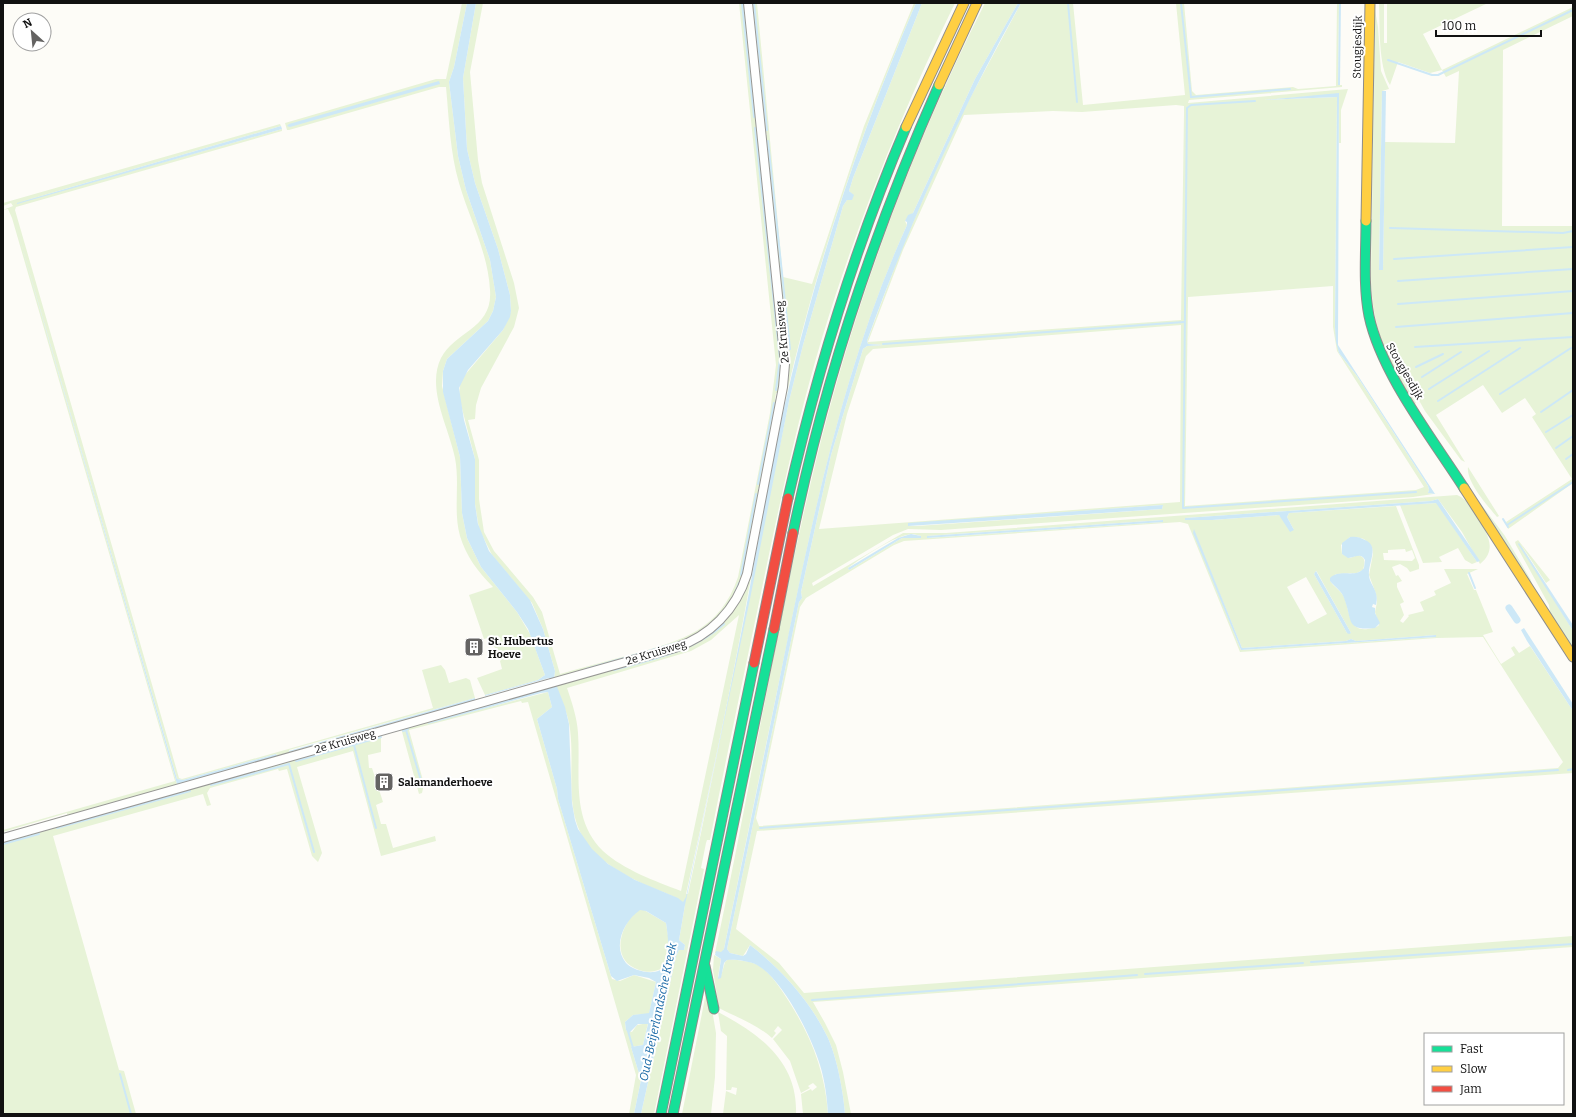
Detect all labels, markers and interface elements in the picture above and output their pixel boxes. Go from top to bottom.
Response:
north arrow [12,12,52,52]
scale bar [1436,12,1541,38]
street label: Stougjesdijk [1350,15,1365,79]
text: N [21,16,35,31]
text: 100 m [1442,19,1477,33]
street label: 2e Kruisweg [773,300,792,364]
street label: Stougjesdijk [1383,341,1426,403]
place label: St. Hubertus Hoeve [488,635,554,661]
building icon: St. Hubertus Hoeve [463,636,485,658]
street label: 2e Kruisweg [624,637,688,668]
street label: 2e Kruisweg [313,727,377,756]
building icon: Salamanderhoeve [373,771,395,793]
place label: Salamanderhoeve [398,776,493,789]
water label: Oud-Beijerlandsche Kreek [636,941,680,1082]
legend [1424,1033,1564,1105]
text: Fast [1460,1042,1484,1056]
text: Slow [1460,1062,1487,1076]
text: Jam [1459,1082,1482,1096]

